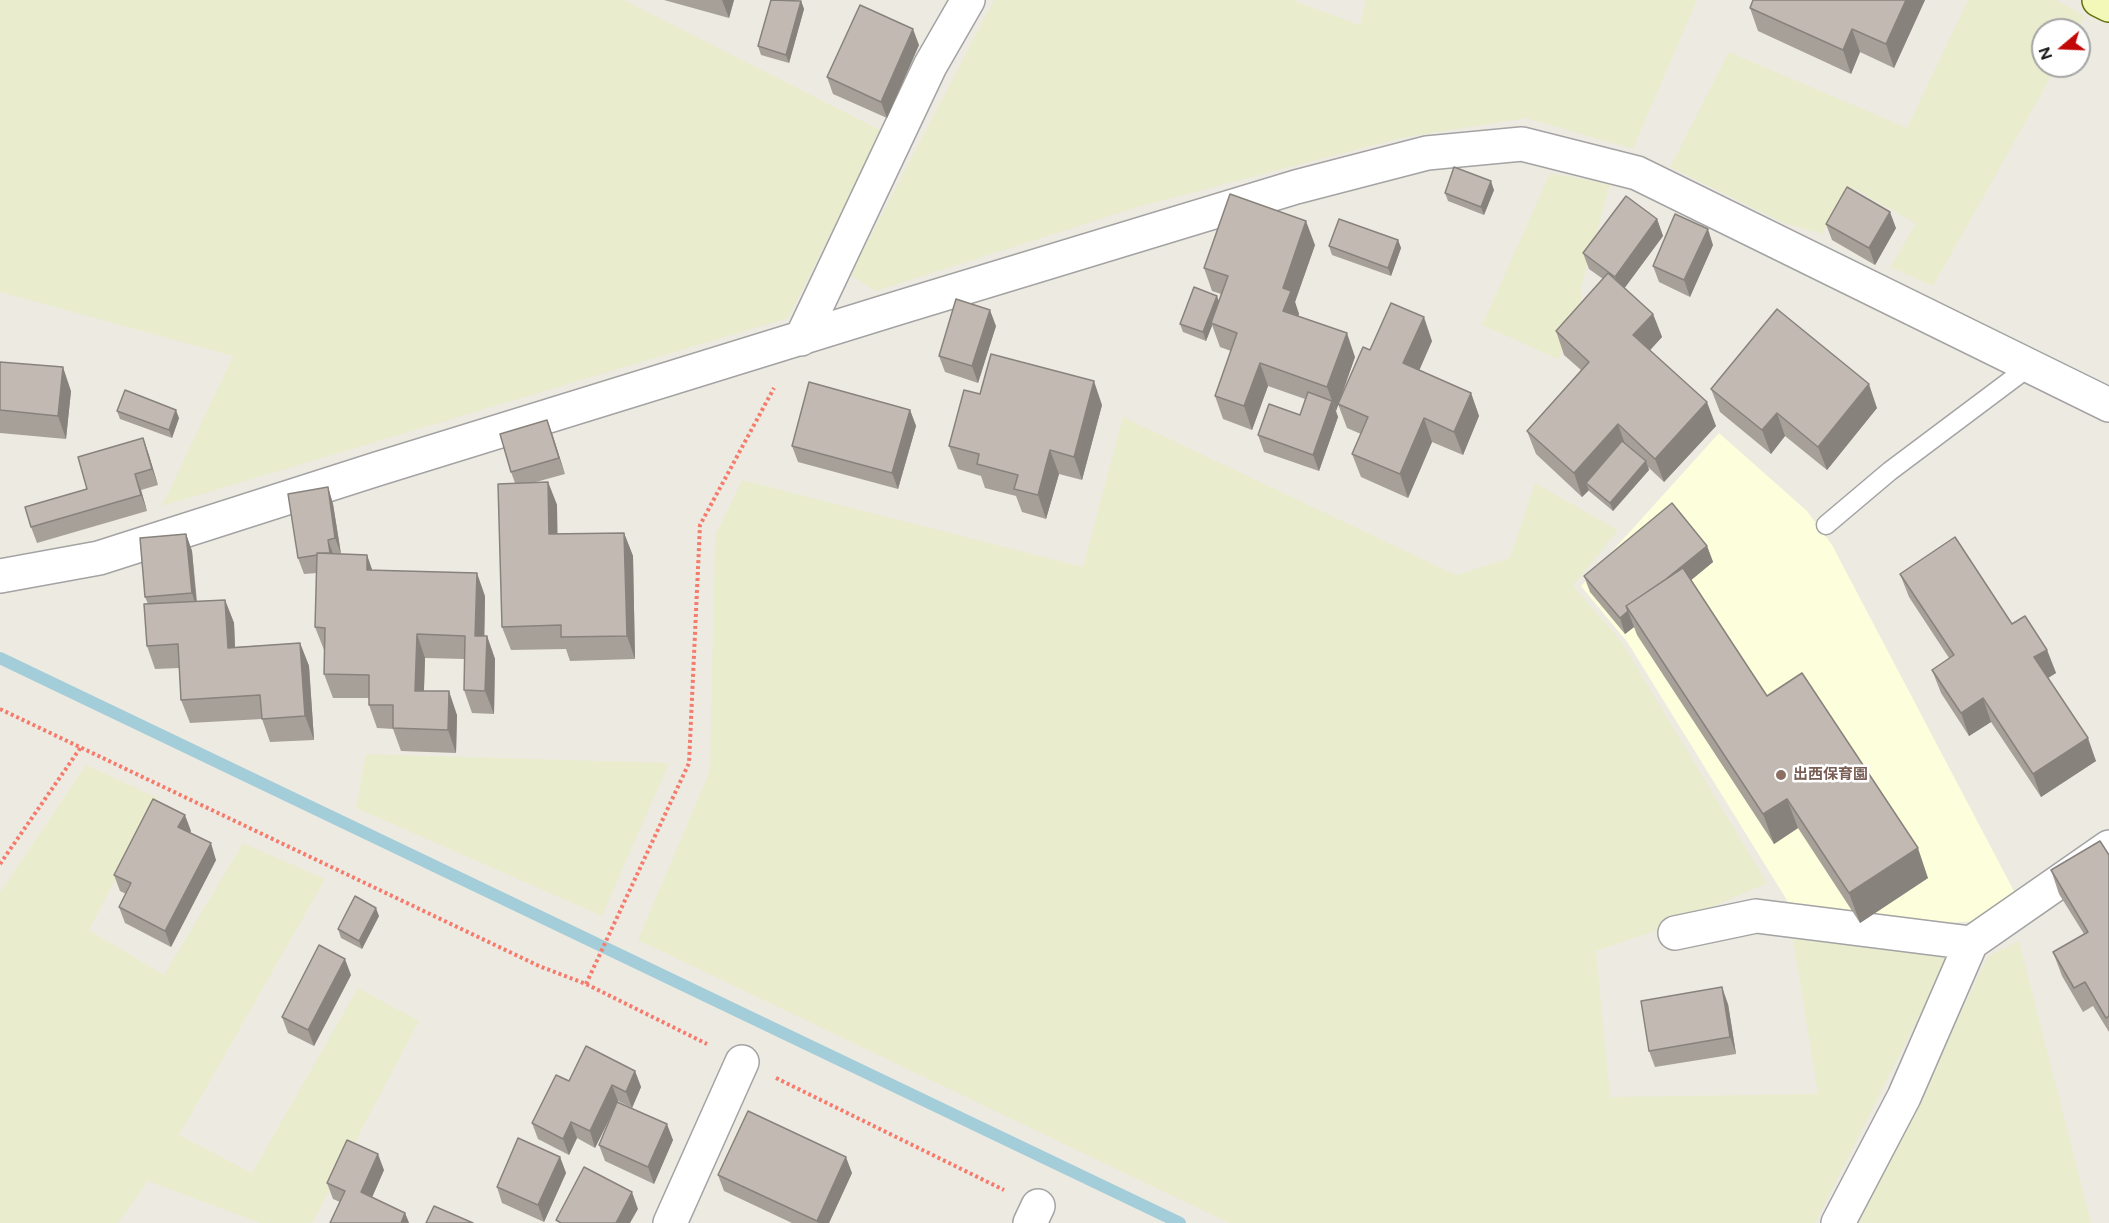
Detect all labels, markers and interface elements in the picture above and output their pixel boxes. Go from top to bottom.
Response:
north arrow [2031,18,2091,78]
text: N [2034,44,2056,62]
place label: 出西保育園 [1793,766,1868,784]
marker: 出西保育園 [1774,768,1788,782]

